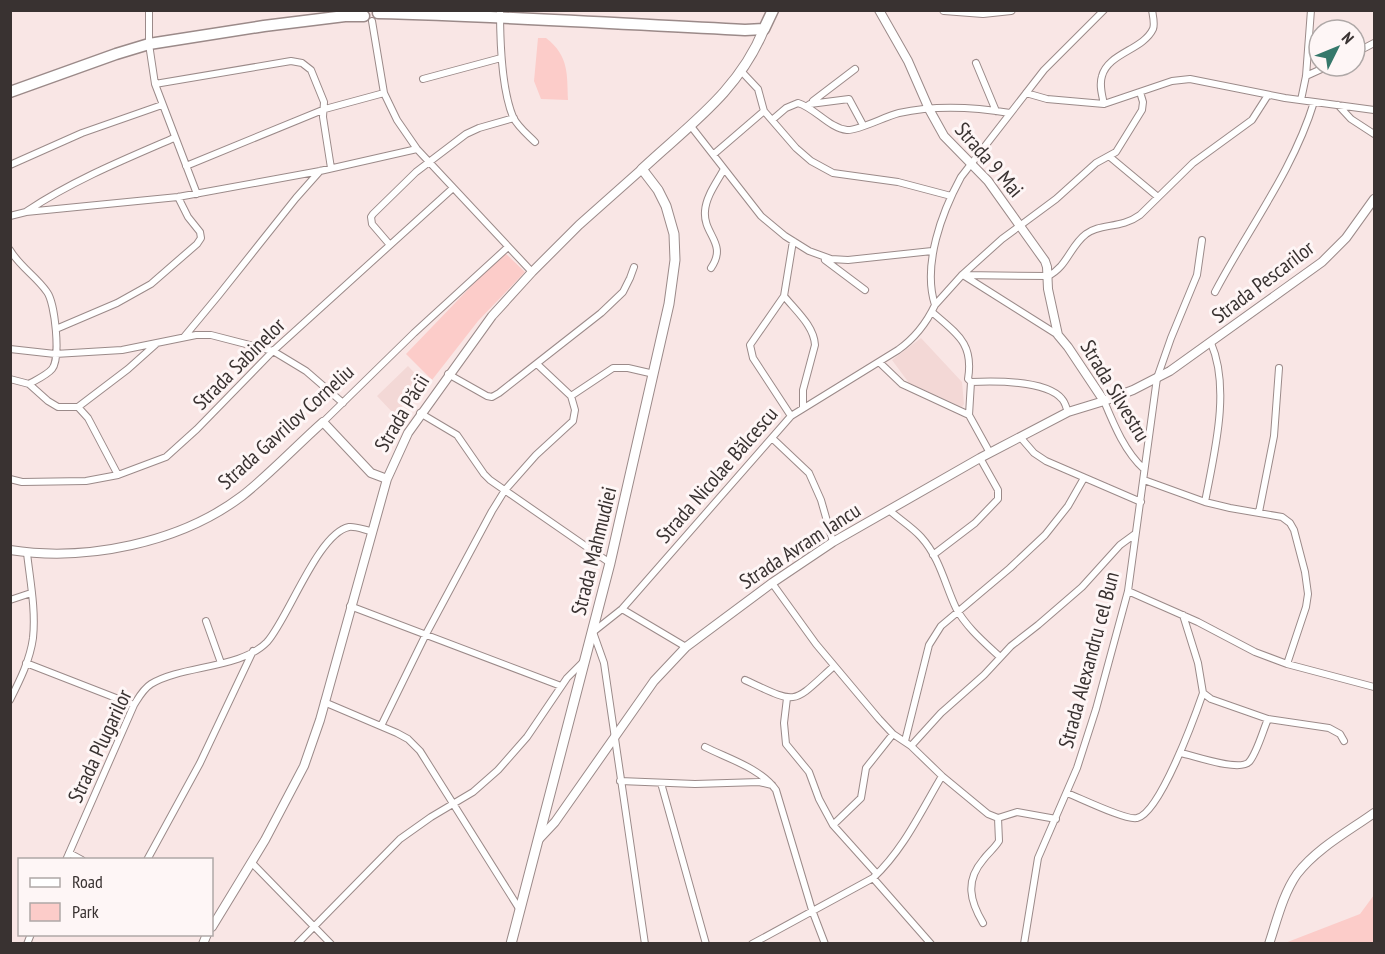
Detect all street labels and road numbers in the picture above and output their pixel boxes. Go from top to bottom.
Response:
street label: Strada 9 Mai [949,116,1029,203]
street label: Strada Pescarilor [1206,234,1319,329]
street label: Strada Sabinelor [187,312,291,415]
street label: Strada Silvestru [1075,335,1156,447]
street label: Strada Gavrilov Corneliu [212,358,359,495]
street label: Strada Păcii [368,369,435,456]
street label: Strada Nicolae Bălcescu [650,401,783,548]
street label: Strada Mahmudiei [565,484,623,618]
street label: Strada Avram Iancu [734,496,865,595]
street label: Strada Alexandru cel Bun [1052,569,1125,751]
street label: Strada Plugarilor [62,685,138,807]

